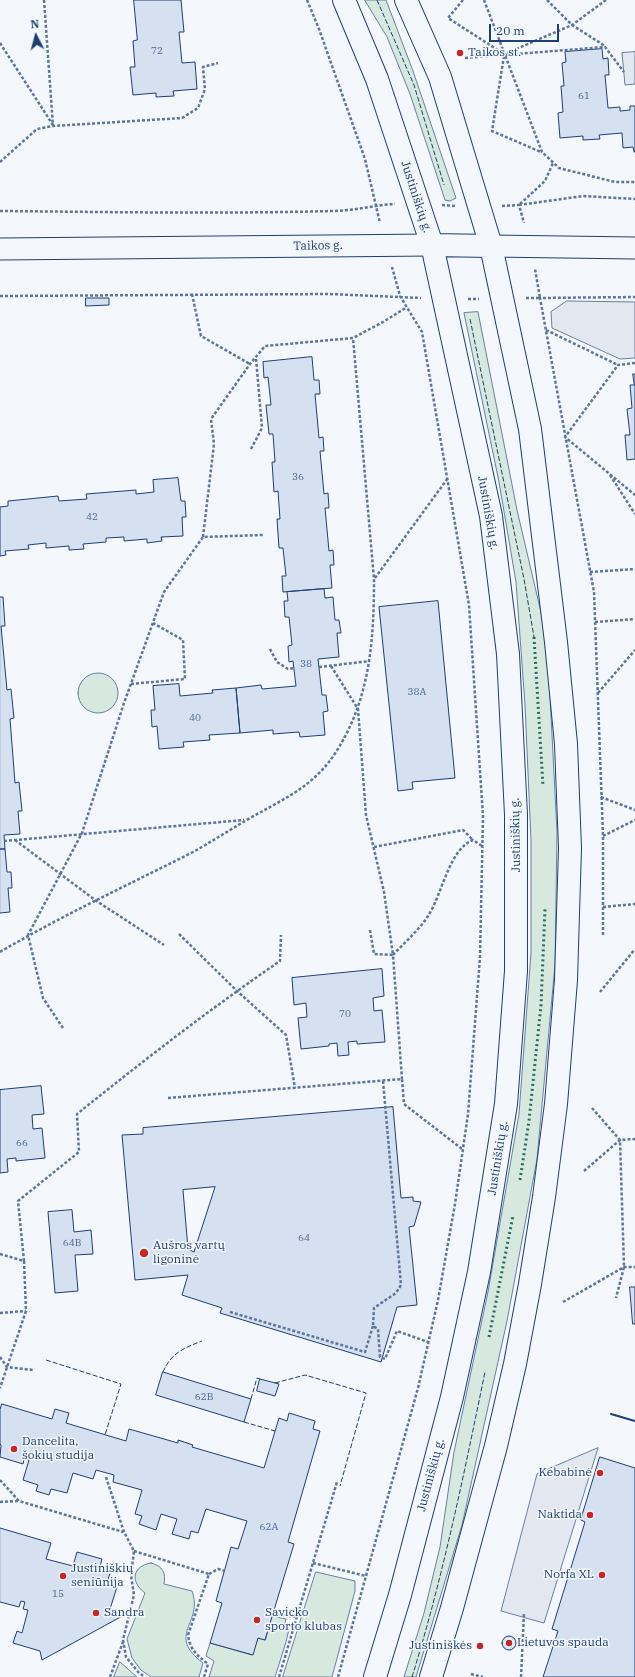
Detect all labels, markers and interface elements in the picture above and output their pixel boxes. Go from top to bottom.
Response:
north arrow [16,16,56,56]
scale bar [491,16,561,42]
text: N [30,17,40,31]
text: 20 m [496,23,525,38]
house number: 72 [151,45,163,57]
place label: Taikos st. [468,46,521,60]
marker: Taikos st. [455,48,465,58]
house number: 61 [578,90,590,102]
street label: Justiniškių g. [398,159,434,235]
street label: Taikos g. [293,238,343,254]
house number: 36 [292,471,304,483]
street label: Justiniškių g. [474,475,502,551]
house number: 42 [86,511,98,523]
house number: 38 [300,658,312,670]
house number: 38A [408,686,426,698]
house number: 40 [189,712,201,724]
street label: Justiniškių g. [508,797,524,873]
house number: 70 [339,1008,351,1020]
street label: Justiniškių g. [485,1120,511,1196]
house number: 66 [16,1137,28,1149]
house number: 64 [298,1232,310,1244]
house number: 64B [63,1237,81,1249]
place label: Aušros vartų ligoninė [153,1239,225,1267]
marker: Aušros vartų ligoninė [138,1247,150,1259]
house number: 62B [195,1391,213,1403]
place label: Dancelita, šokių studija [22,1435,94,1463]
street label: Justiniškių g. [414,1437,448,1513]
marker: Dancelita, šokių studija [9,1444,19,1454]
place label: Kebabinė [539,1466,592,1480]
marker: Kebabinė [595,1468,605,1478]
place label: Naktida [537,1508,582,1522]
marker: Naktida [585,1510,595,1520]
house number: 62A [260,1521,278,1533]
place label: Justiniškių seniūnija [71,1562,133,1590]
place label: Norfa XL [544,1568,594,1582]
marker: Norfa XL [597,1570,607,1580]
marker: Justiniškių seniūnija [58,1571,68,1581]
house number: 15 [52,1588,64,1600]
place label: Sandra [104,1606,144,1620]
place label: Savicko sporto klubas [265,1606,342,1634]
marker: Sandra [91,1608,101,1618]
marker: Savicko sporto klubas [252,1615,262,1625]
place label: Lietuvos spauda [517,1636,609,1650]
marker: Lietuvos spauda [504,1638,514,1648]
place label: Justiniškės [409,1639,472,1653]
marker: Justiniškės [475,1641,485,1651]

